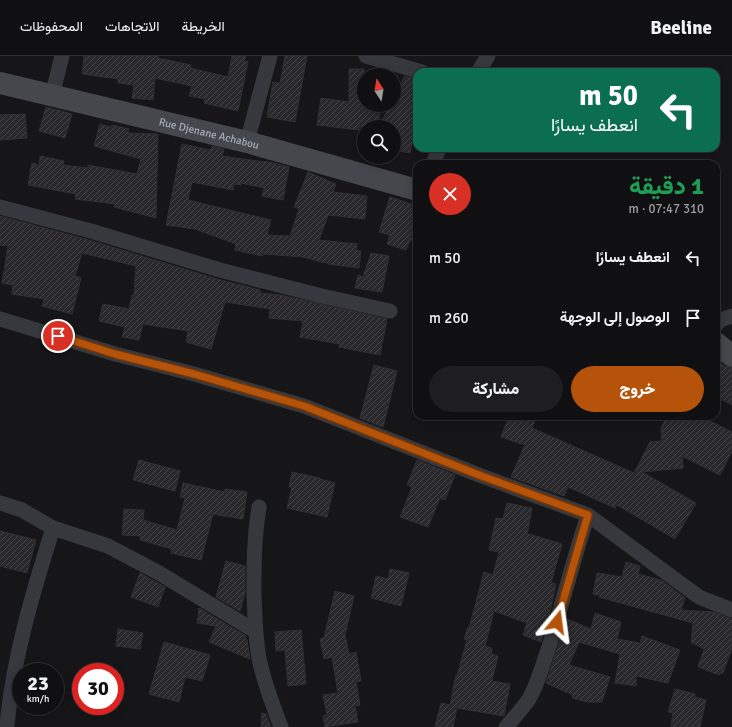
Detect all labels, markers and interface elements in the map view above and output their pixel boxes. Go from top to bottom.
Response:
text: Beeline [650,16,712,40]
text: المحفوظات [20,18,83,35]
text: الاتجاهات [105,18,159,35]
text: الخريطة [181,18,225,35]
north arrow [357,68,401,112]
map controls [357,68,401,164]
text: 50 m [579,79,638,113]
icon: left [652,84,704,136]
text: انعطف يسارًا [551,114,638,136]
street label: Rue Djenane Achabou [158,115,260,152]
button: search [357,120,401,164]
text: 1 دقيقة [629,171,704,201]
button: close [429,173,471,215]
text: 310 m · 07:47 [628,201,704,217]
icon: left [682,247,704,269]
text: انعطف يسارًا [596,248,670,266]
text: 50 m [429,249,460,267]
icon: arrive [682,307,704,329]
text: الوصول إلى الوجهة [560,308,670,326]
text: 260 m [429,309,469,327]
pin [41,319,75,353]
icon: arrive [47,325,69,347]
button: مشاركة [429,366,563,412]
button: خروج [571,366,704,412]
position arrow [536,601,578,643]
speed limit sign: 30 [72,663,124,715]
text: 23 [27,671,49,696]
text: km/h [27,693,49,705]

